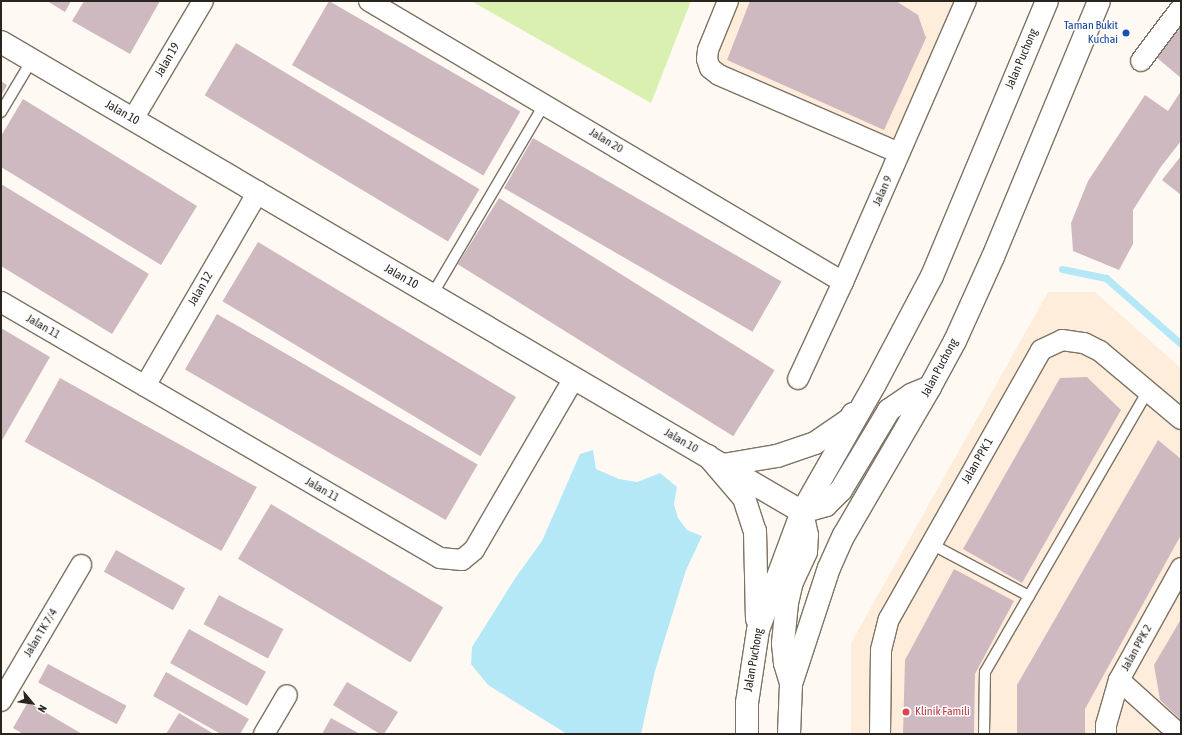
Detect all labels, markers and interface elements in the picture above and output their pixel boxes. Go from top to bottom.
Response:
place label: Taman Bukit Kuchai [1064,19,1118,47]
street label: Jalan Puchong [1003,27,1041,91]
marker: Taman Bukit Kuchai [1121,28,1131,38]
street label: Jalan 19 [153,40,183,80]
street label: Jalan 10 [102,98,142,128]
street label: Jalan 20 [586,125,626,157]
street label: Jalan 9 [870,174,896,208]
street label: Jalan 10 [381,262,421,292]
street label: Jalan 12 [186,269,216,309]
street label: Jalan 11 [23,312,63,342]
street label: Jalan Puchong [919,336,961,400]
street label: Jalan 10 [661,426,701,456]
street label: Jalan PPK 1 [959,436,997,486]
street label: Jalan 11 [302,475,342,505]
street label: Jalan TK 7/4 [21,606,61,660]
street label: Jalan PPK 2 [1118,622,1156,674]
street label: Jalan Puchong [741,627,767,693]
north arrow [12,683,52,723]
text: N [36,703,49,715]
place label: Klinik Famili [915,705,970,719]
marker: Klinik Famili [900,706,912,718]

